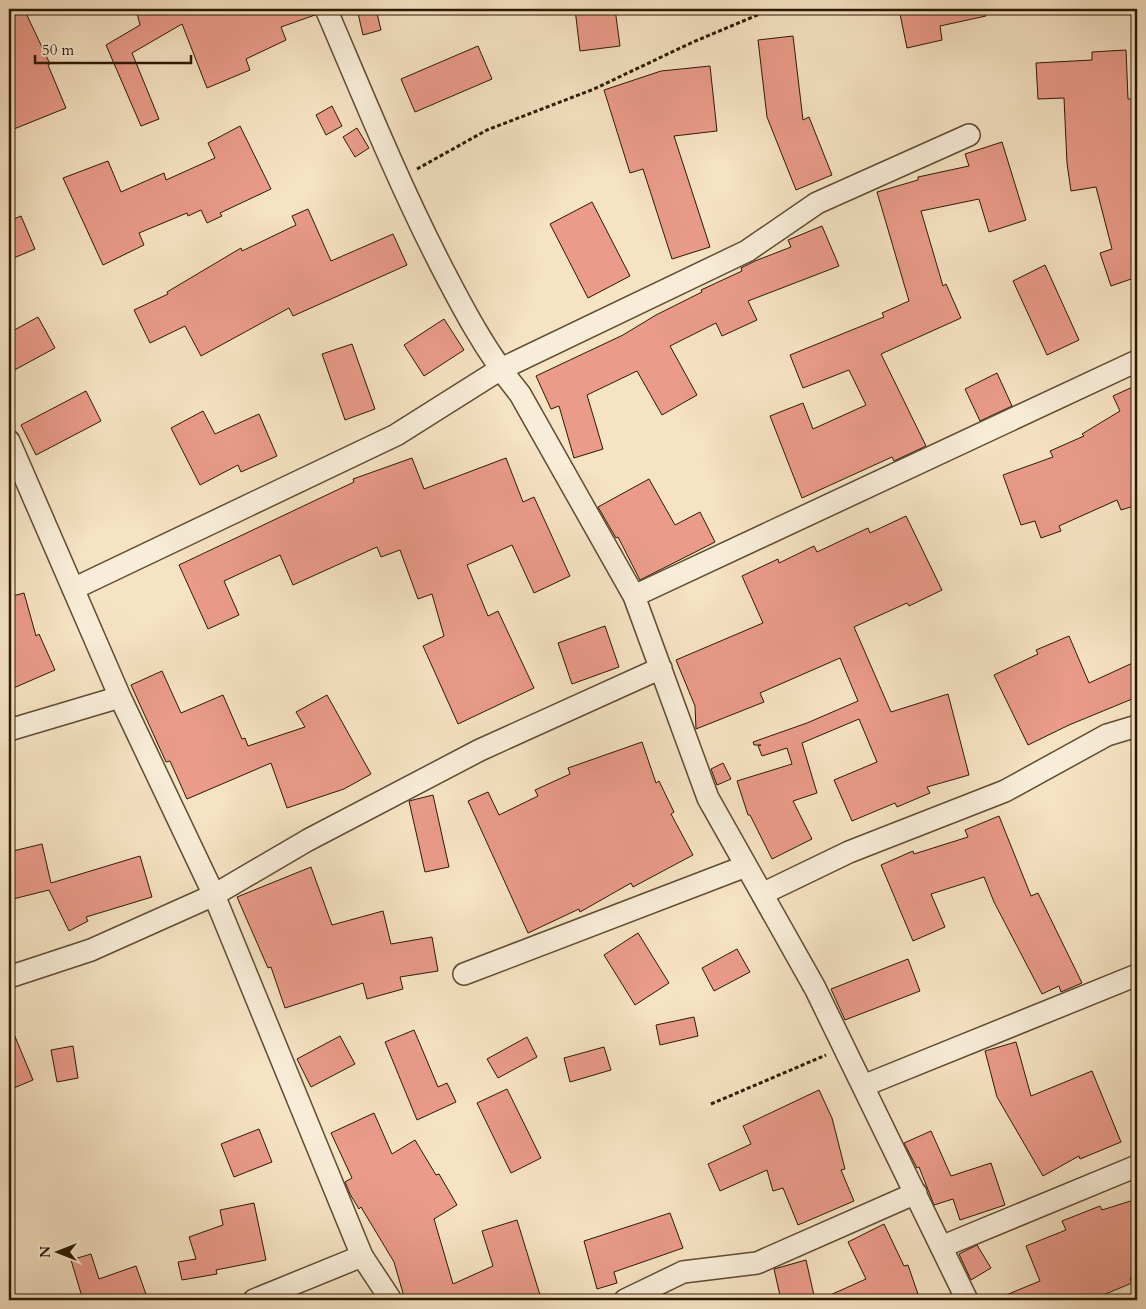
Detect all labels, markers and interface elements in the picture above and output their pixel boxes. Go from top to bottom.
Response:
scale bar [35,32,191,64]
text: 50 m [42,40,74,60]
north arrow [32,1226,82,1276]
text: N [36,1246,55,1258]

